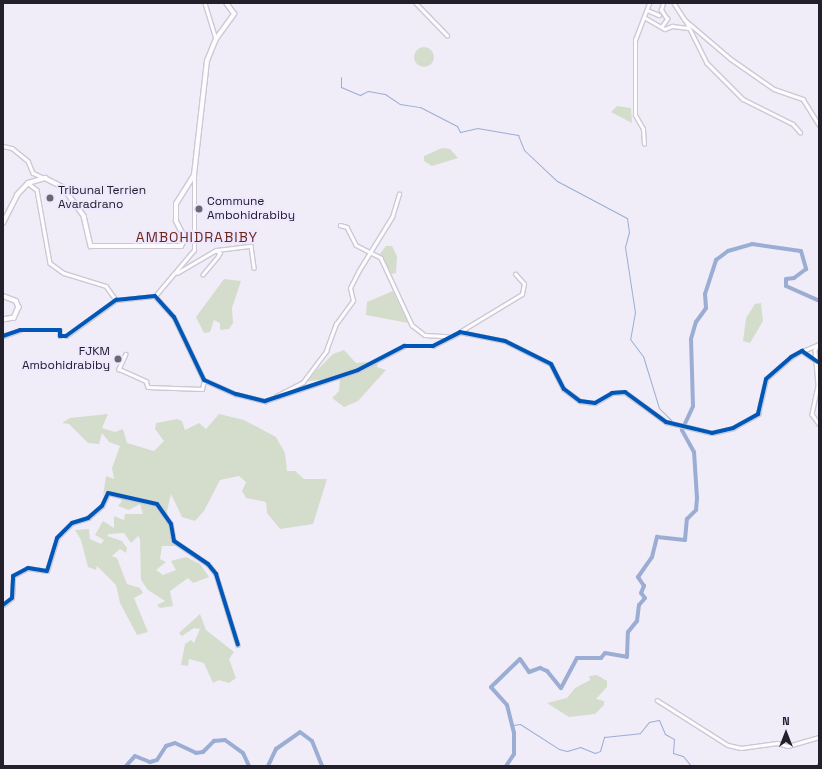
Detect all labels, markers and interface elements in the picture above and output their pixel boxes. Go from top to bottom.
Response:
place label: Tribunal Terrien Avaradrano [58,184,146,212]
marker: Tribunal Terrien Avaradrano [45,193,55,203]
place label: Commune Ambohidrabiby [207,195,295,223]
marker: Commune Ambohidrabiby [194,204,204,214]
district label: AMBOHIDRABIBY [136,229,258,245]
place label: FJKM Ambohidrabiby [22,345,110,373]
marker: FJKM Ambohidrabiby [113,354,123,364]
north arrow [766,713,806,753]
text: N [782,714,790,728]

